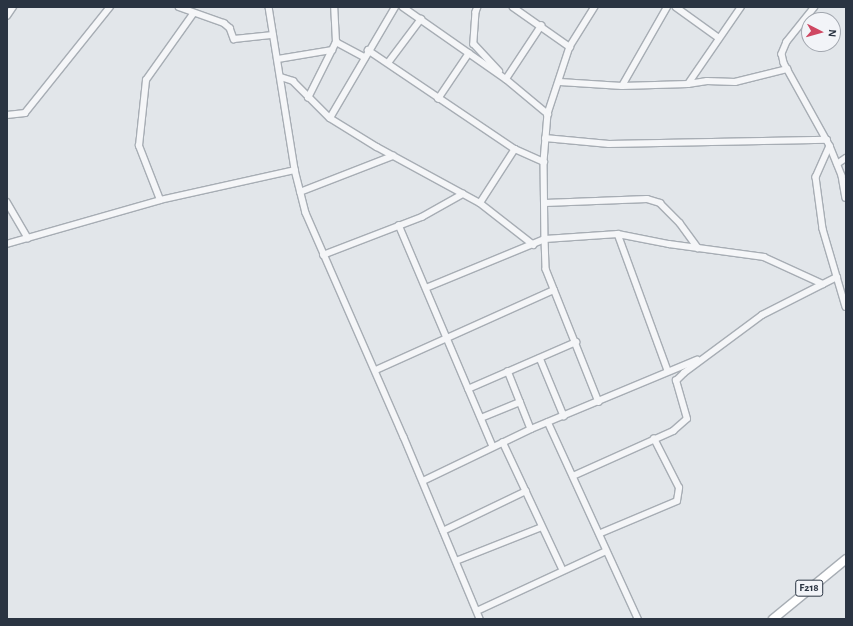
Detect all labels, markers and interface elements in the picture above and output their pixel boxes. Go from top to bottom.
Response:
north arrow [801,12,841,52]
text: N [827,29,838,38]
road number: F218 [795,579,823,597]

